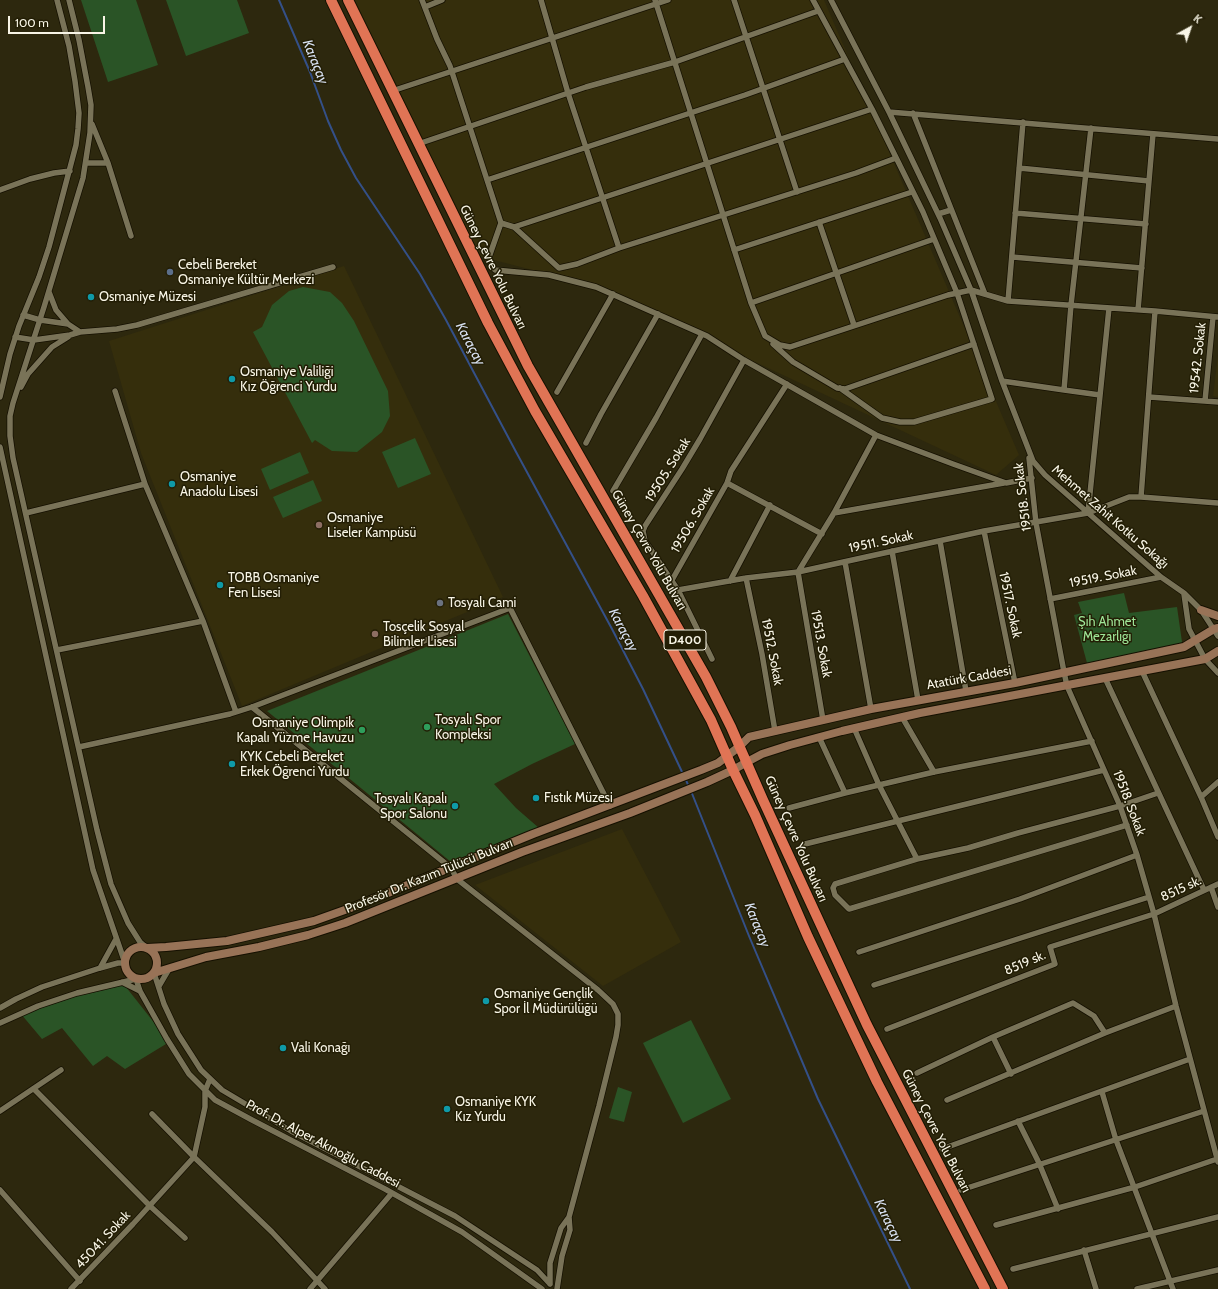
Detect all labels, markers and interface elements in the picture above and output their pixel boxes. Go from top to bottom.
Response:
scale bar [10,8,107,34]
north arrow [1170,8,1210,48]
text: K [1191,11,1205,26]
text: 100 m [15,15,49,30]
water label: Karaçay [298,37,332,87]
street label: Güney Çevre Yolu Bulvarı [456,202,530,332]
place label: Cebeli Bereket Osmaniye Kültür Merkezi [178,257,314,288]
marker: Cebeli Bereket Osmaniye Kültür Merkezi [165,267,175,277]
place label: Osmaniye Müzesi [99,289,196,305]
marker: Osmaniye Müzesi [86,292,96,302]
water label: Karaçay [452,320,488,368]
street label: 19542. Sokak [1187,322,1209,394]
place label: Osmaniye Valiliği Kız Öğrenci Yurdu [240,364,337,395]
marker: Osmaniye Valiliği Kız Öğrenci Yurdu [227,374,237,384]
street label: 19505. Sokak [642,435,694,505]
street label: 19518. Sokak [1011,462,1035,532]
street label: Mehmet Zahit Kotku Sokağı [1048,462,1172,572]
place label: Osmaniye Anadolu Lisesi [180,469,258,500]
marker: Osmaniye Anadolu Lisesi [167,479,177,489]
street label: 19506. Sokak [668,484,718,556]
street label: Güney Çevre Yolu Bulvarı [608,487,690,613]
place label: Osmaniye Liseler Kampüsü [327,510,416,541]
marker: Osmaniye Liseler Kampüsü [314,520,324,530]
street label: 19511. Sokak [847,528,915,556]
street label: 19519. Sokak [1068,563,1138,591]
place label: TOBB Osmaniye Fen Lisesi [228,570,319,601]
street label: 19517. Sokak [995,571,1025,639]
marker: TOBB Osmaniye Fen Lisesi [215,580,225,590]
place label: Tosyalı Cami [448,595,516,611]
marker: Tosyalı Cami [435,598,445,608]
water label: Karaçay [605,606,641,654]
street label: 19513. Sokak [807,609,835,679]
park label: Şıh Ahmet Mezarlığı [1078,614,1136,645]
street label: 19512. Sokak [758,617,786,687]
place label: Tosçelik Sosyal Bilimler Lisesi [383,619,464,650]
marker: Tosçelik Sosyal Bilimler Lisesi [370,629,380,639]
road number: D400 [664,630,706,650]
street label: Atatürk Caddesi [925,663,1013,693]
place label: Tosyalı Spor Kompleksi [435,712,501,743]
place label: Osmaniye Olimpik Kapalı Yüzme Havuzu [237,715,354,746]
marker: Tosyalı Spor Kompleksi [422,722,432,732]
marker: Osmaniye Olimpik Kapalı Yüzme Havuzu [357,725,367,735]
place label: KYK Cebeli Bereket Erkek Öğrenci Yurdu [240,749,349,780]
marker: KYK Cebeli Bereket Erkek Öğrenci Yurdu [227,759,237,769]
street label: 19518. Sokak [1109,768,1149,838]
street label: Güney Çevre Yolu Bulvarı [761,774,831,904]
place label: Fıstık Müzesi [544,790,613,806]
place label: Tosyalı Kapalı Spor Salonu [374,791,447,822]
marker: Fıstık Müzesi [531,793,541,803]
marker: Tosyalı Kapalı Spor Salonu [450,801,460,811]
street label: Profesör Dr. Kazım Tülücü Bulvarı [343,835,515,917]
street label: 8515 sk. [1158,873,1204,905]
water label: Karaçay [740,900,774,950]
street label: 8519 sk. [1002,947,1048,979]
place label: Osmaniye Gençlik Spor İl Müdürülüğü [494,986,598,1017]
marker: Osmaniye Gençlik Spor İl Müdürülüğü [481,996,491,1006]
place label: Vali Konağı [291,1040,350,1056]
marker: Vali Konağı [278,1043,288,1053]
street label: Güney Çevre Yolu Bulvarı [898,1067,974,1195]
place label: Osmaniye KYK Kız Yurdu [455,1094,536,1125]
street label: Prof. Dr. Alper Akınoğlu Caddesi [243,1097,403,1191]
marker: Osmaniye KYK Kız Yurdu [442,1104,452,1114]
water label: Karaçay [870,1196,906,1246]
street label: 45041. Sokak [72,1208,134,1272]

